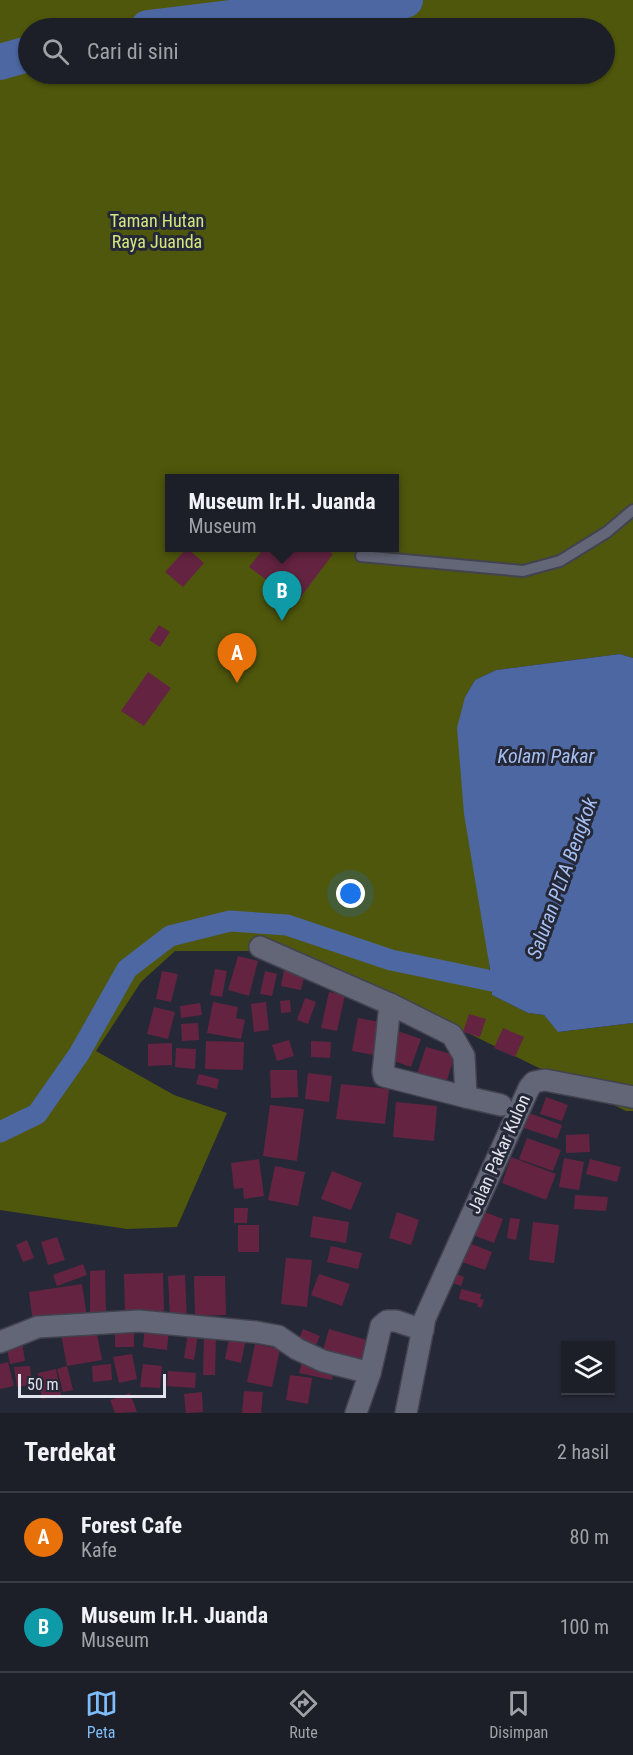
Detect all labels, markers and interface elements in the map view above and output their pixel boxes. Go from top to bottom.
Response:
search box [18,18,615,84]
icon: search [39,35,72,68]
text: Cari di sini [87,39,179,64]
park label: Taman Hutan Raya Juanda [110,210,204,252]
popup [165,474,399,552]
text: Museum Ir.H. Juanda [188,489,376,514]
text: Museum [188,514,256,538]
pin: B [262,572,302,621]
pin: A [218,634,256,683]
water label: Kolam Pakar [498,744,596,768]
water label: Saluran PLTA Bengkok [522,793,603,962]
your location [336,879,365,908]
street label: Jalan Pakar Kulon [463,1091,534,1217]
map controls [561,1341,615,1395]
button: layers [561,1341,615,1395]
scale bar [18,1371,166,1398]
text: 50 m [27,1375,59,1394]
text: Terdekat [24,1437,116,1467]
text: 2 hasil [557,1440,609,1464]
text: Forest Cafe [81,1513,182,1538]
text: A [38,1525,49,1549]
text: 80 m [570,1525,609,1549]
text: Kafe [81,1538,117,1562]
text: Museum Ir.H. Juanda [81,1603,268,1628]
text: B [38,1615,49,1639]
text: 100 m [560,1615,609,1639]
text: Museum [81,1628,149,1652]
tab: Peta [85,1687,118,1742]
tab: Rute [287,1687,320,1742]
tab: Disimpan [489,1687,548,1742]

